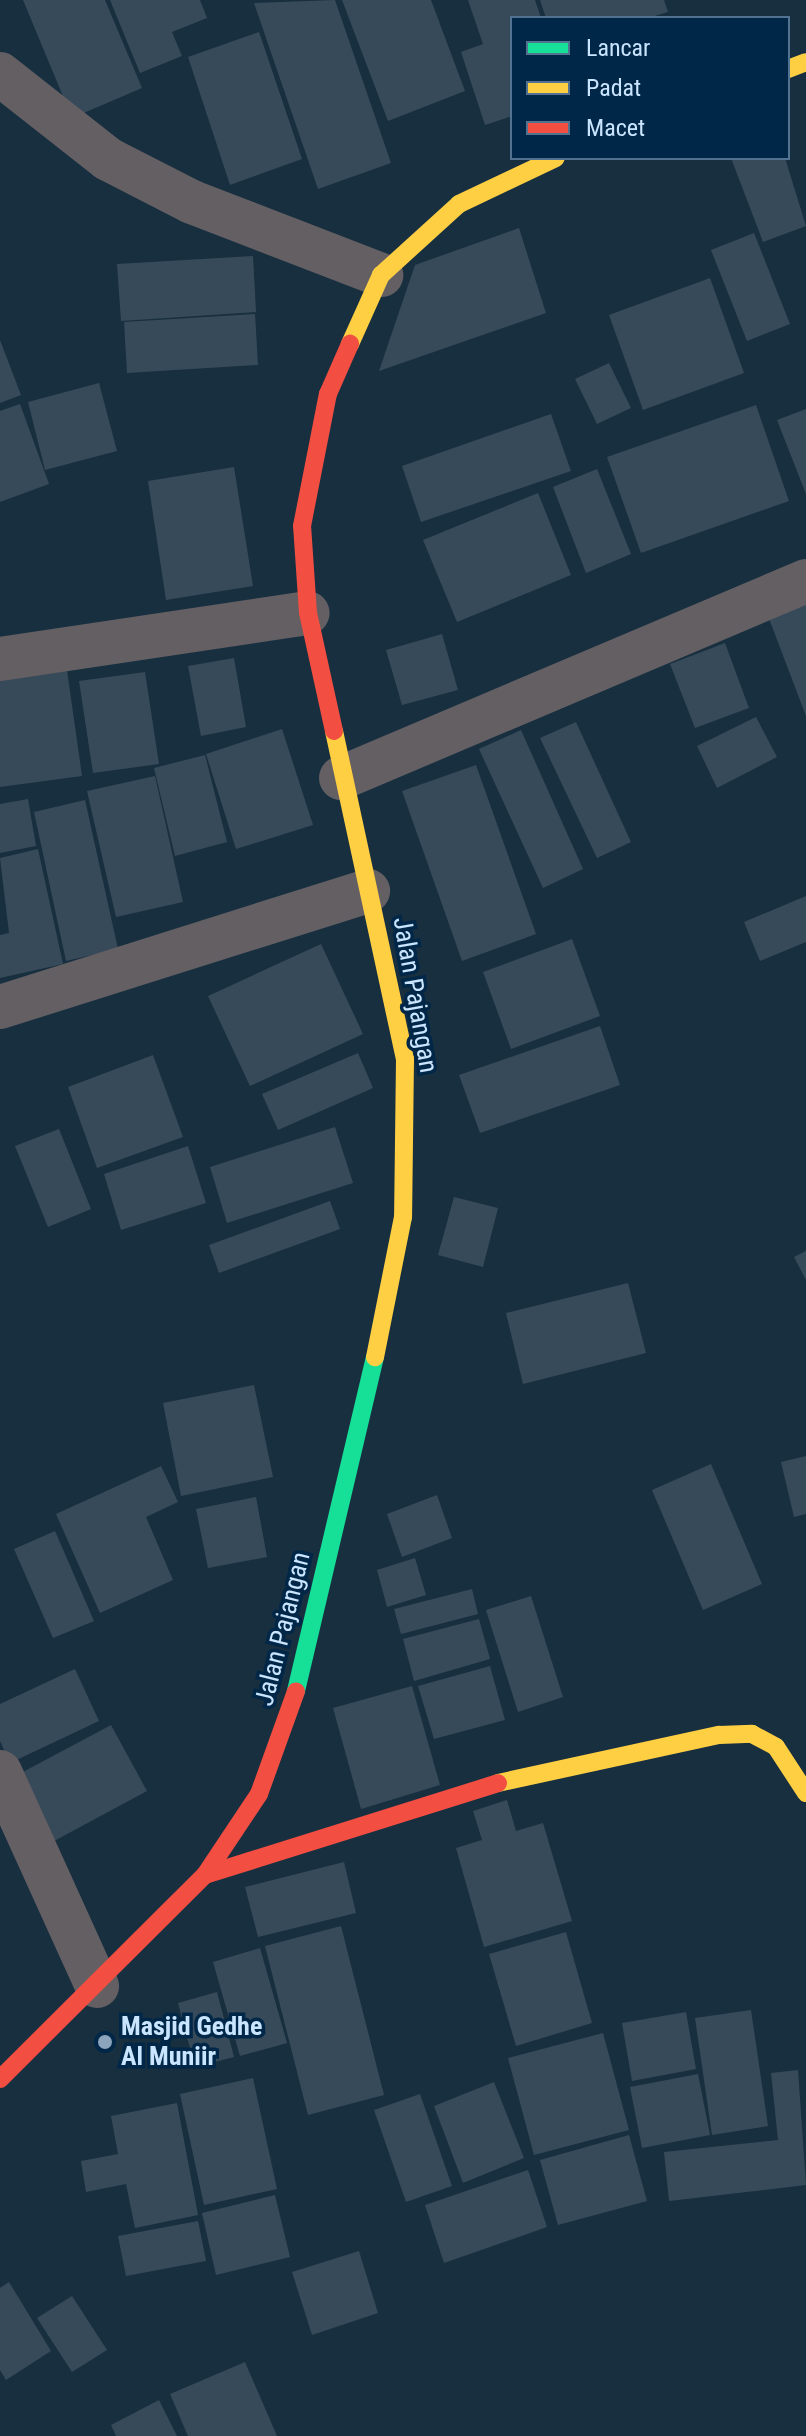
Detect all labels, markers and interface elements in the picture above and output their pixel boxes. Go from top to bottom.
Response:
legend [510,16,790,160]
text: Lancar [586,34,650,62]
text: Padat [586,74,641,102]
text: Macet [586,114,645,142]
street label: Jalan Pajangan [386,915,444,1075]
street label: Jalan Pajangan [249,1549,317,1709]
place label: Masjid Gedhe Al Muniir [121,2011,262,2072]
marker: Masjid Gedhe Al Muniir [96,2033,114,2051]

